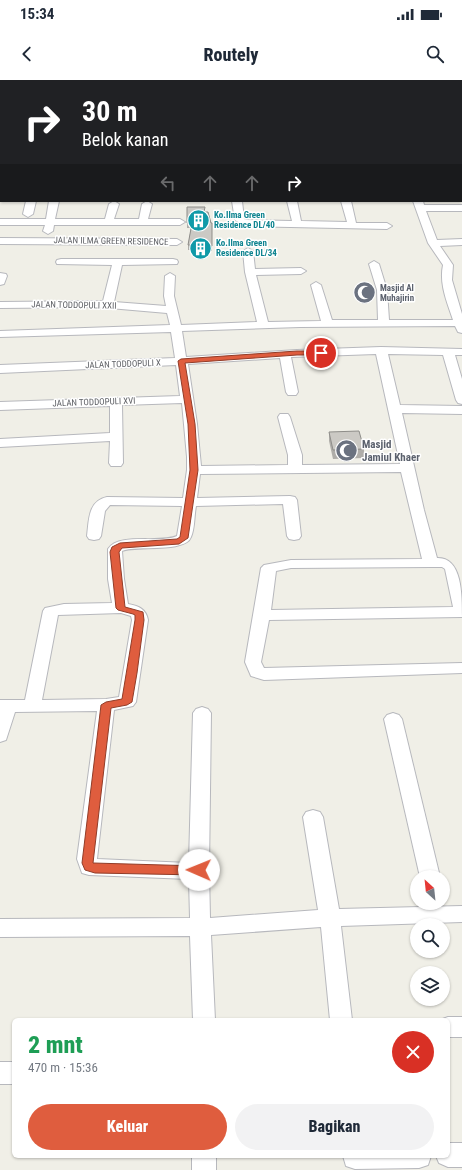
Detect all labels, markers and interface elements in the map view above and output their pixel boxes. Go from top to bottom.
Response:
text: 15:34 [20,5,54,23]
icon: back [16,43,38,65]
icon: search [424,43,446,65]
text: Routely [204,44,258,65]
text: 30 m [82,95,138,128]
icon: right [16,96,68,148]
text: Belok kanan [82,129,168,150]
icon: left [157,172,179,194]
icon: ahead [199,172,221,194]
icon: ahead [241,172,263,194]
icon: right [283,172,305,194]
building icon: Ko.Ilma Green Residence DL/40 [185,207,211,233]
place label: Ko.Ilma Green Residence DL/40 [214,210,275,230]
street label: JALAN ILMA GREEN RESIDENCE [53,235,169,247]
building icon: Ko.Ilma Green Residence DL/34 [188,235,214,261]
place label: Ko.Ilma Green Residence DL/34 [216,238,277,258]
mosque icon: Masjid Al Muhajirin [352,280,378,306]
place label: Masjid Al Muhajirin [380,283,414,303]
street label: JALAN TODDOPULI XXII [31,299,117,311]
pin [304,336,338,370]
icon: arrive [310,342,332,364]
street label: JALAN TODDOPULI X [85,358,161,370]
street label: JALAN TODDOPULI XVI [52,396,136,408]
mosque icon: Masjid Jamiul Khaer [333,437,359,463]
place label: Masjid Jamiul Khaer [362,438,420,464]
position arrow [178,849,220,891]
north arrow [410,870,450,910]
map controls [410,870,450,1006]
button: search [410,918,450,958]
button: layers [410,966,450,1006]
text: 2 mnt [28,1031,83,1059]
button: close [392,1031,434,1073]
text: 470 m · 15:36 [28,1060,98,1075]
button: Keluar [28,1104,227,1150]
button: Bagikan [235,1104,434,1150]

